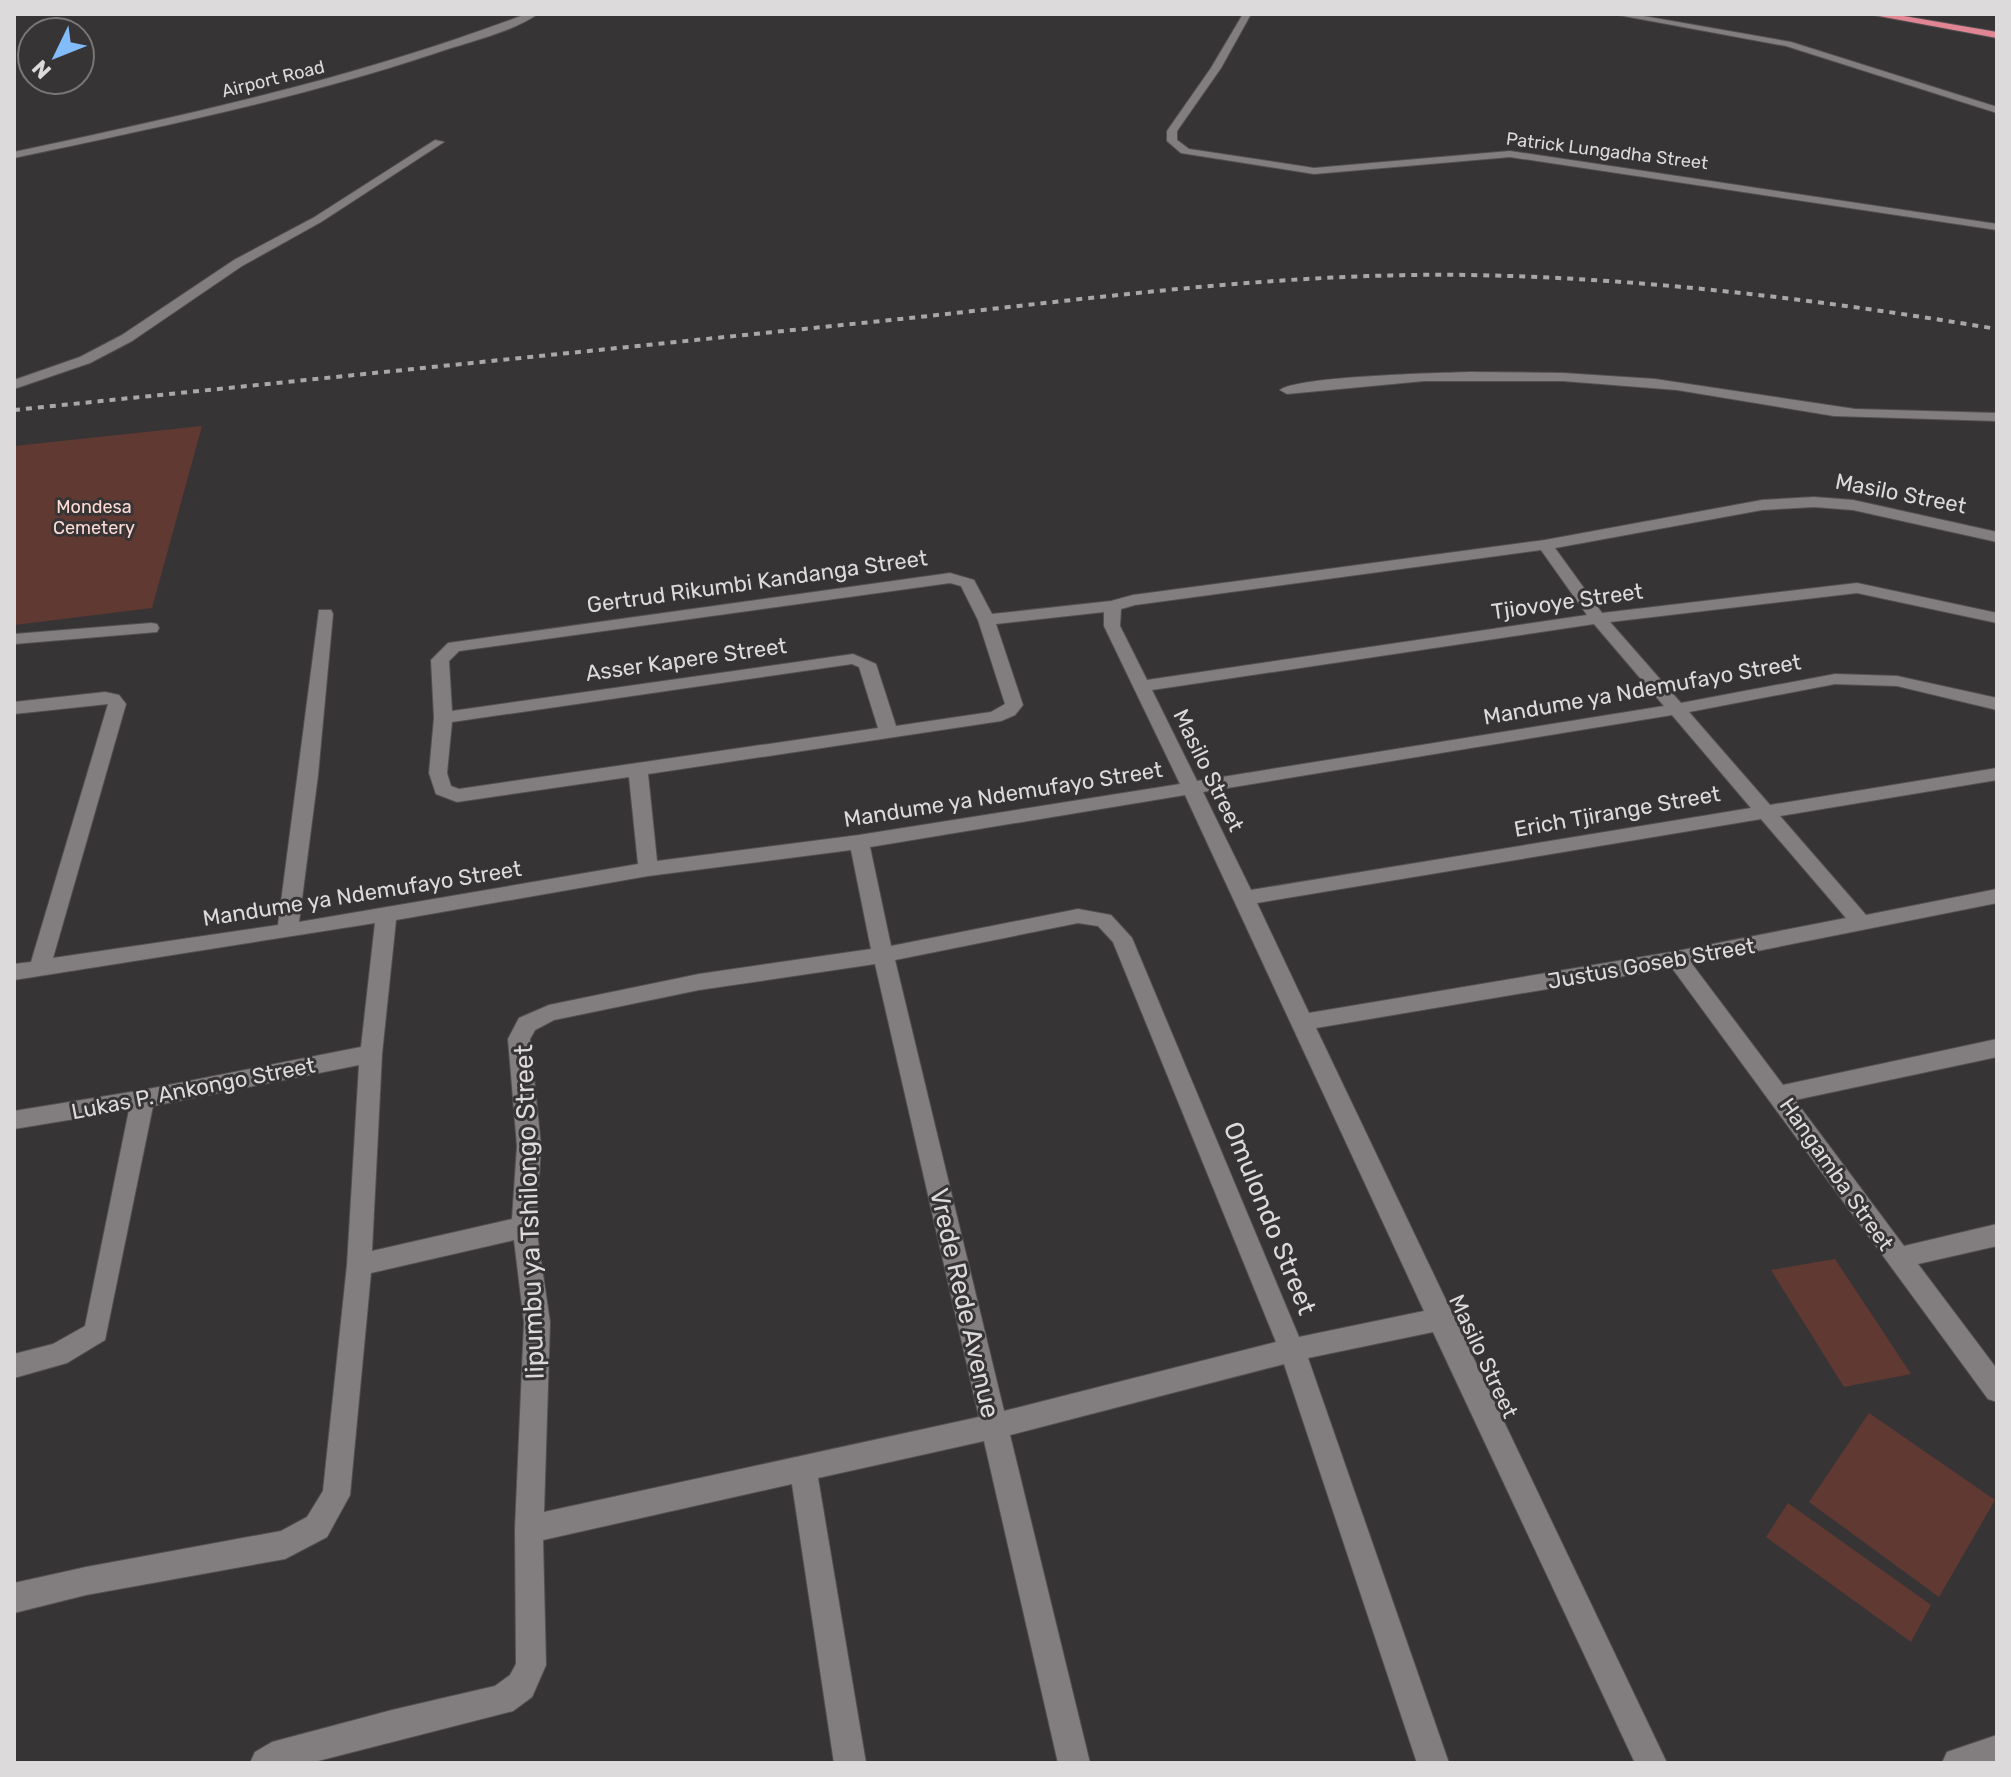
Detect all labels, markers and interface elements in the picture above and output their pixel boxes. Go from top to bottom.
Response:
north arrow [16,16,96,96]
text: N [26,54,57,84]
street label: Airport Road [219,56,327,102]
street label: Patrick Lungadha Street [1505,128,1709,174]
street label: Masilo Street [1833,468,1969,520]
park label: Mondesa Cemetery [53,496,135,539]
street label: Gertrud Rikumbi Kandanga Street [585,544,929,619]
street label: Tjiovoye Street [1490,577,1645,625]
street label: Asser Kapere Street [584,632,789,687]
street label: Mandume ya Ndemufayo Street [1481,648,1804,731]
street label: Masilo Street [1167,704,1250,836]
street label: Mandume ya Ndemufayo Street [842,756,1165,833]
street label: Erich Tjirange Street [1512,780,1723,843]
street label: Mandume ya Ndemufayo Street [201,855,524,932]
street label: Justus Goseb Street [1545,932,1757,995]
street label: Iipumbu ya Tshilongo Street [508,1044,551,1380]
street label: Lukas P. Ankongo Street [69,1052,318,1125]
street label: Hangamba Street [1774,1093,1900,1256]
street label: Omulondo Street [1217,1117,1322,1319]
street label: Vrede Rede Avenue [923,1185,1006,1421]
street label: Masilo Street [1443,1290,1524,1423]

